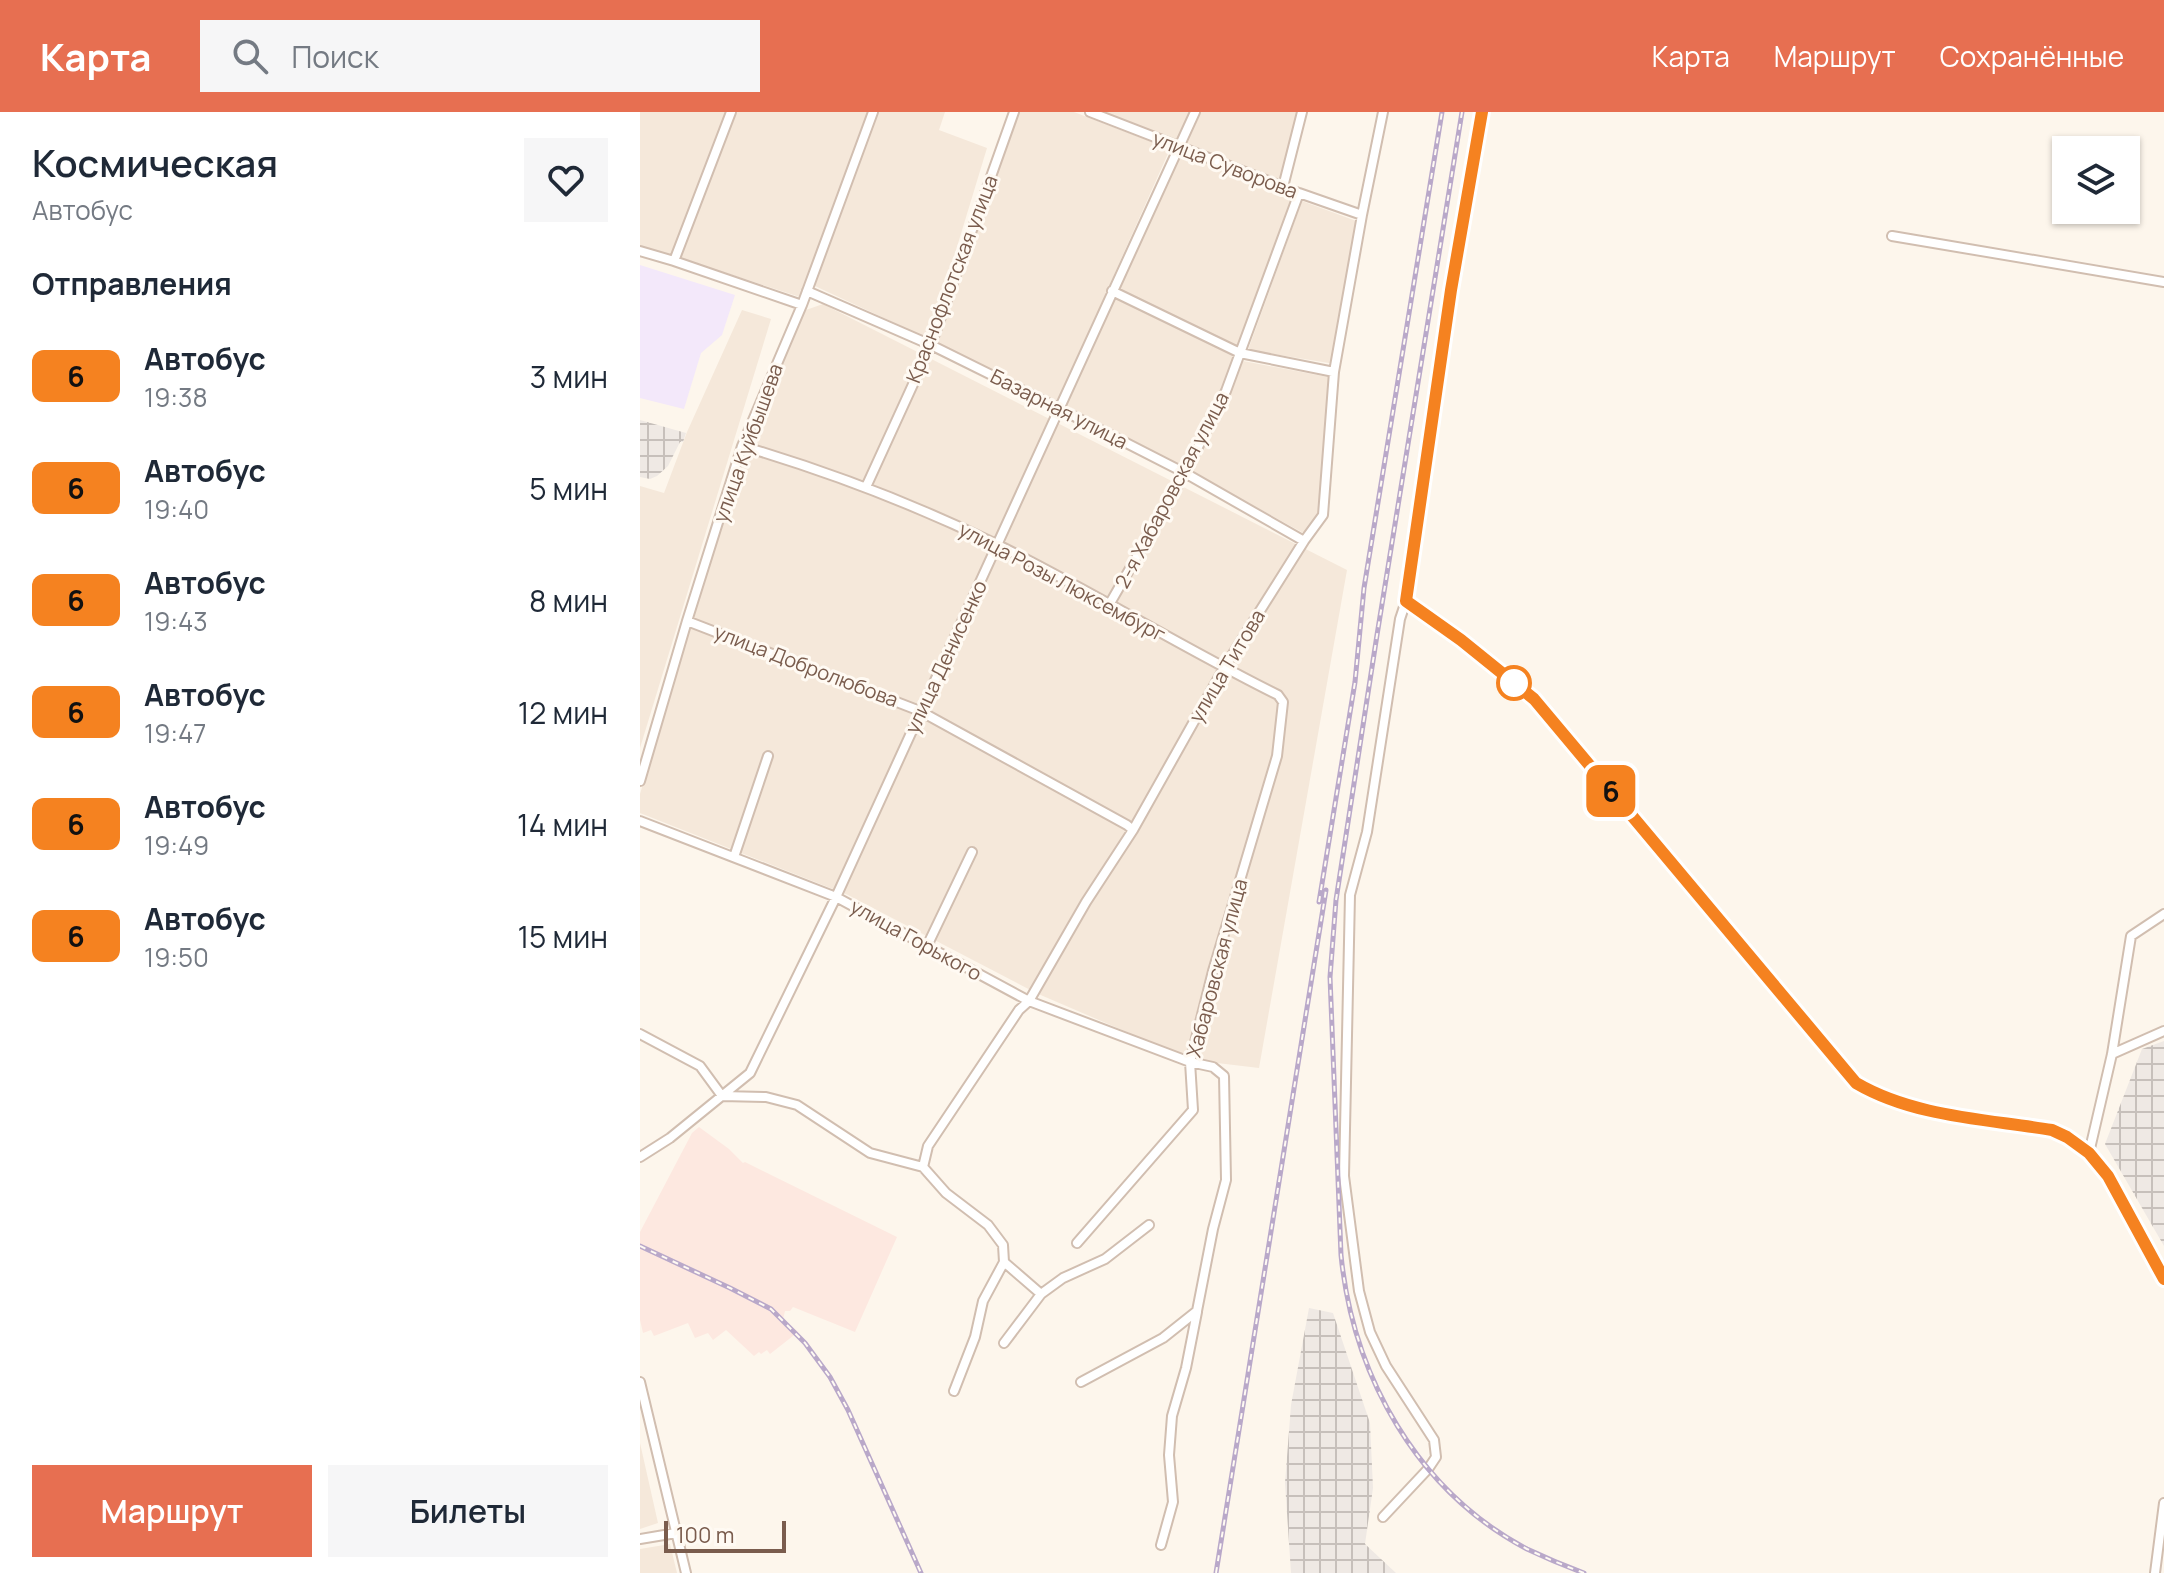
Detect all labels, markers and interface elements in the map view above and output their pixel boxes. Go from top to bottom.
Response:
search box [200,20,760,92]
text: Карта [40,30,152,82]
icon: search [228,34,272,78]
text: Поиск [292,36,379,77]
text: Карта [1652,37,1730,75]
text: Маршрут [1774,37,1896,75]
text: Сохранённые [1940,37,2124,75]
street label: улица Суворова [1149,124,1302,205]
text: Космическая [32,136,278,188]
map controls [2052,136,2140,224]
button: layers [2052,136,2140,224]
button: heart [524,138,608,222]
street label: Краснофлотская улица [899,171,1004,387]
text: Автобус [32,192,133,228]
text: Отправления [32,263,232,304]
text: Автобус [144,338,266,379]
text: 3 мин [530,356,608,397]
text: 6 [67,357,85,395]
street label: улица Куйбышева [706,360,789,526]
street label: Базарная улица [986,362,1133,455]
text: 19:38 [144,379,208,415]
street label: 2-я Хабаровская улица [1108,387,1235,593]
text: Автобус [144,450,266,491]
text: 5 мин [529,468,608,509]
text: 6 [67,469,85,507]
text: 19:40 [144,491,209,527]
street label: улица Розы Люксембург [954,516,1170,648]
text: Автобус [144,562,266,603]
street label: улица Денисенко [898,576,993,738]
text: 8 мин [529,580,608,621]
text: 6 [67,581,85,619]
text: 19:43 [144,603,208,639]
street label: улица Титова [1182,604,1271,727]
street label: улица Добролюбова [710,618,902,713]
unlabelled marker [1497,666,1531,700]
text: Автобус [144,674,266,715]
text: 12 мин [518,692,608,733]
text: 6 [67,693,85,731]
text: 19:47 [144,715,206,751]
line badge: 6 [1585,765,1637,817]
text: 6 [1602,772,1620,810]
text: Автобус [144,786,266,827]
text: 14 мин [517,804,608,845]
text: 6 [67,805,85,843]
text: 19:49 [144,827,209,863]
street label: Хабаровская улица [1180,875,1253,1060]
street label: улица Горького [846,892,987,987]
text: Автобус [144,898,266,939]
text: 15 мин [517,916,608,957]
text: 6 [67,917,85,955]
text: 19:50 [144,939,209,975]
button: Маршрут [32,1465,312,1557]
button: Билеты [328,1465,608,1557]
scale bar [664,1517,786,1553]
text: 100 m [676,1520,734,1550]

